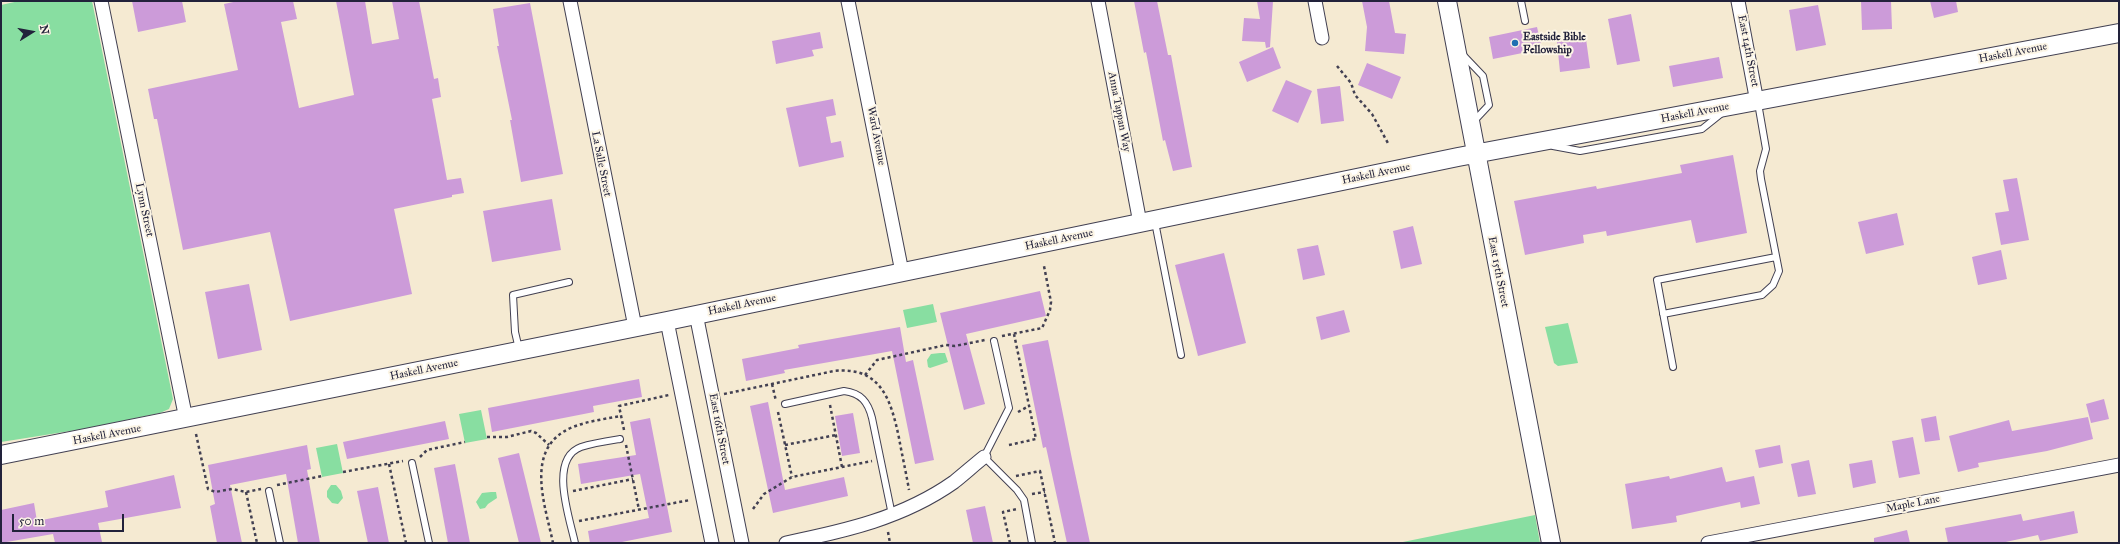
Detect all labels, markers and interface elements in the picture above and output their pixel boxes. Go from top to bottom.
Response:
north arrow [12,12,52,52]
street label: East 14th Street [1735,14,1761,88]
text: N [37,24,52,35]
place label: Eastside Bible Fellowship [1523,30,1586,56]
marker: Eastside Bible Fellowship [1510,38,1520,48]
street label: Haskell Avenue [1978,40,2048,66]
street label: Anna Tappan Way [1105,71,1133,153]
street label: Haskell Avenue [1660,100,1730,126]
street label: Ward Avenue [864,106,888,166]
street label: La Salle Street [588,130,614,198]
street label: Haskell Avenue [1341,160,1411,188]
street label: Lynn Street [132,182,156,238]
street label: Haskell Avenue [1024,226,1094,254]
street label: East 15th Street [1485,235,1511,309]
street label: Haskell Avenue [707,291,777,319]
street label: Haskell Avenue [389,356,459,384]
street label: East 16th Street [706,392,732,466]
street label: Haskell Avenue [72,422,142,448]
street label: Maple Lane [1885,492,1941,516]
scale bar [14,506,126,532]
text: 50 m [19,514,44,528]

